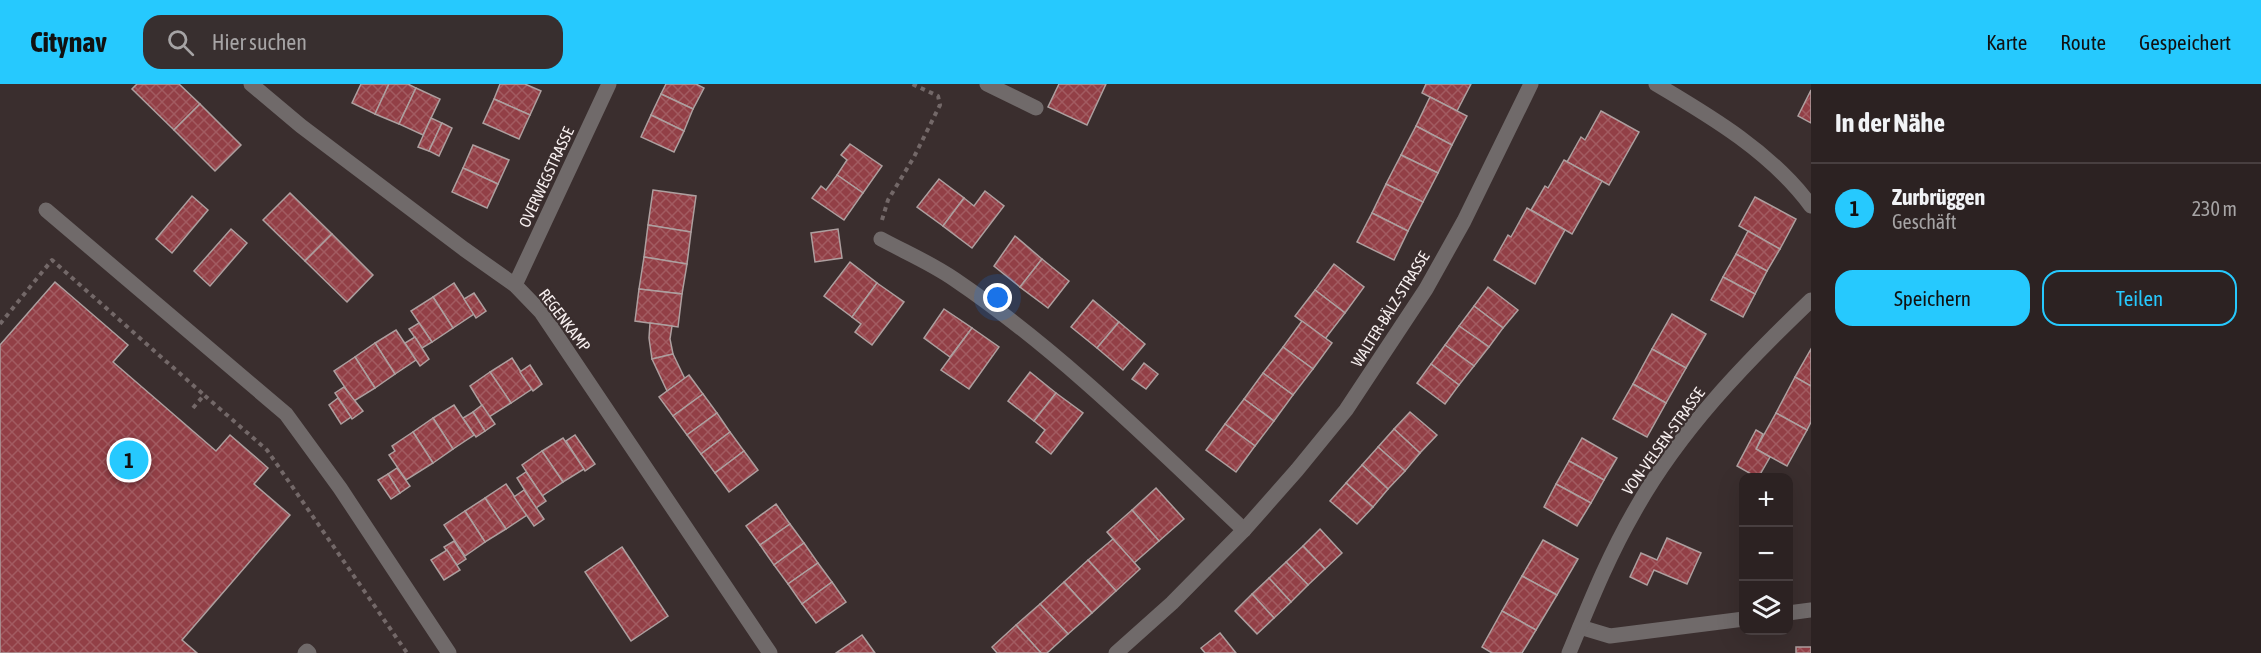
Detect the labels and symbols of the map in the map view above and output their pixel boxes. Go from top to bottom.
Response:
street label: OVERWEGSTRASSE [515,124,577,230]
street label: WALTER-BÄLZ-STRASSE [1347,248,1433,370]
your location [983,283,1012,312]
street label: REGENKAMP [536,285,594,355]
street label: VON-VELSEN-STRASSE [1618,384,1708,498]
pin: 1 [110,438,148,482]

